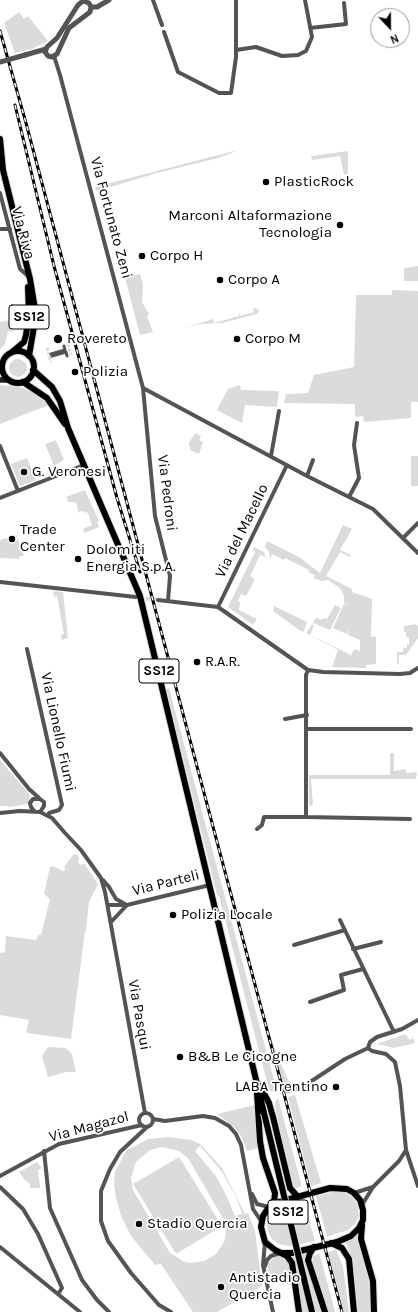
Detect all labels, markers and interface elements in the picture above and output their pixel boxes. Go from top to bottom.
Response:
north arrow [370,8,410,48]
text: N [388,31,400,46]
street label: Via Fortunato Zeni [86,155,136,281]
place label: PlasticRock [274,173,354,191]
marker: PlasticRock [261,177,271,187]
street label: Via Riva [7,205,39,261]
place label: Marconi Altaformazione Tecnologia [168,207,332,242]
marker: Marconi Altaformazione Tecnologia [335,220,345,230]
place label: Corpo H [150,247,203,265]
marker: Corpo H [137,251,147,261]
place label: Corpo A [228,271,280,289]
marker: Corpo A [215,275,225,285]
road number: SS12 [9,305,49,329]
place label: Rovereto [67,330,127,348]
place label: Corpo M [245,330,301,348]
marker: Rovereto [52,333,64,345]
marker: Corpo M [232,334,242,344]
place label: Polizia [83,363,128,381]
marker: Polizia [70,367,80,377]
street label: Via Pedroni [153,454,181,532]
place label: G. Veronesi [32,463,106,481]
marker: G. Veronesi [19,467,29,477]
street label: Via del Macello [212,481,272,581]
place label: Trade Center [20,521,65,556]
marker: Trade Center [7,534,17,544]
place label: Dolomiti Energia S.p.A. [86,541,176,576]
marker: Dolomiti Energia S.p.A. [73,554,83,564]
place label: R.A.R. [205,653,240,671]
marker: R.A.R. [192,657,202,667]
road number: SS12 [139,659,179,683]
street label: Via Lionello Fiumi [37,671,79,793]
street label: Via Parteli [130,866,202,900]
place label: Polizia Locale [181,906,273,924]
marker: Polizia Locale [168,910,178,920]
street label: Via Pasqui [124,978,154,1052]
place label: B&B Le Cicogne [188,1048,297,1066]
marker: B&B Le Cicogne [175,1052,185,1062]
place label: LABA Trentino [235,1078,328,1096]
marker: LABA Trentino [331,1082,341,1092]
street label: Via Magazol [47,1108,131,1146]
road number: SS12 [268,1200,308,1224]
place label: Stadio Quercia [147,1215,248,1233]
marker: Stadio Quercia [134,1219,144,1229]
place label: Antistadio Quercia [229,1269,300,1304]
marker: Antistadio Quercia [216,1282,226,1292]

